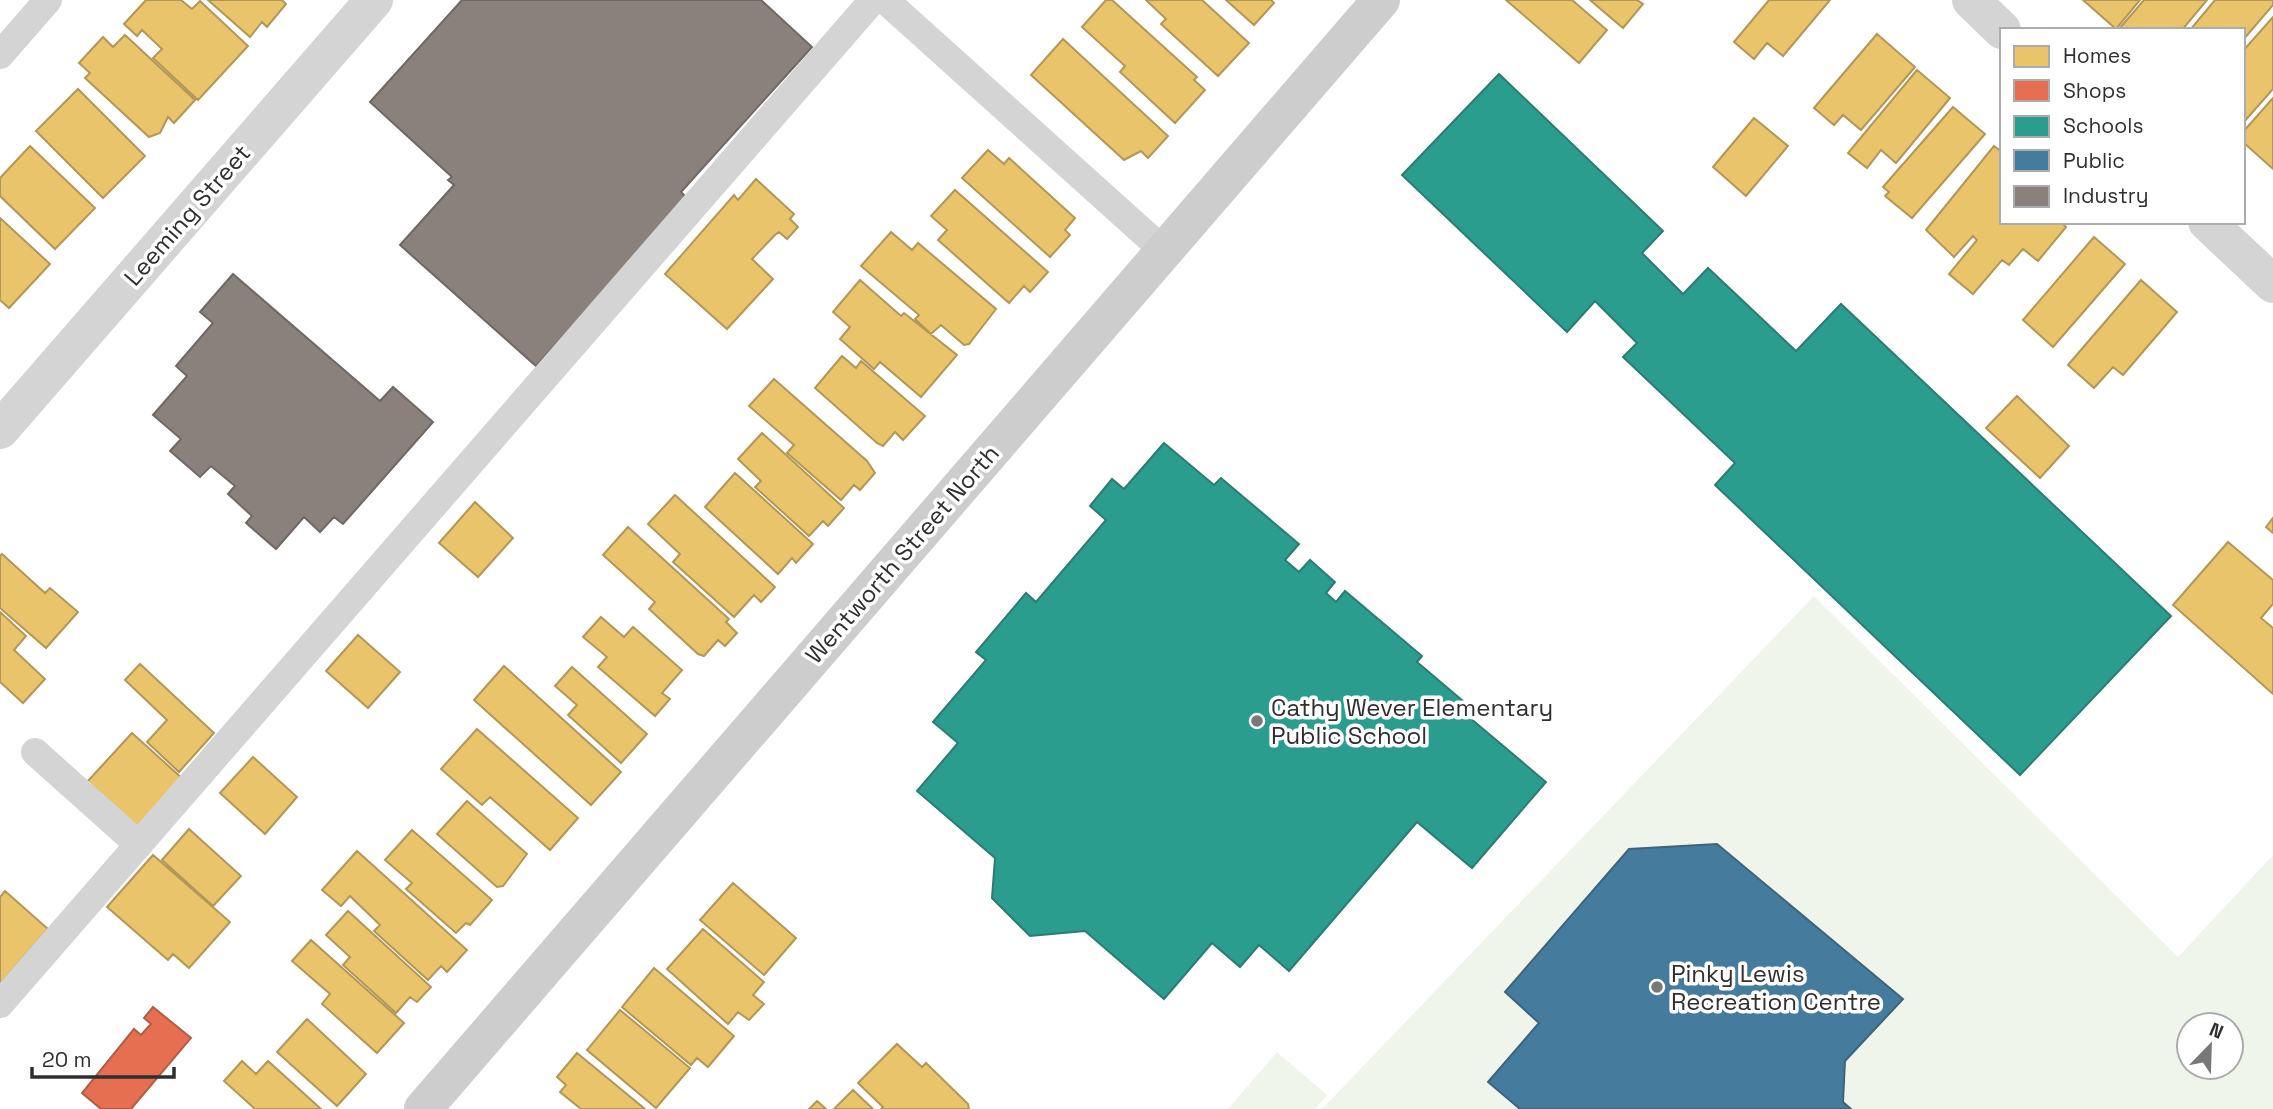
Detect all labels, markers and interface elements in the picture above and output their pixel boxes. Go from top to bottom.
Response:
legend [2000,28,2245,224]
text: Homes [2063,42,2131,69]
text: Shops [2063,77,2126,104]
text: Schools [2063,112,2143,139]
street label: Leeming Street [117,138,257,292]
text: Public [2063,147,2125,174]
text: Industry [2063,182,2149,209]
street label: Wentworth Street North [798,438,1006,670]
place label: Cathy Wever Elementary Public School [1271,692,1553,751]
marker: Cathy Wever Elementary Public School [1249,713,1265,729]
place label: Pinky Lewis Recreation Centre [1671,958,1881,1017]
marker: Pinky Lewis Recreation Centre [1649,979,1665,995]
north arrow [2175,1011,2245,1081]
text: N [2206,1017,2227,1045]
scale bar [32,1036,173,1080]
text: 20 m [42,1046,92,1073]

